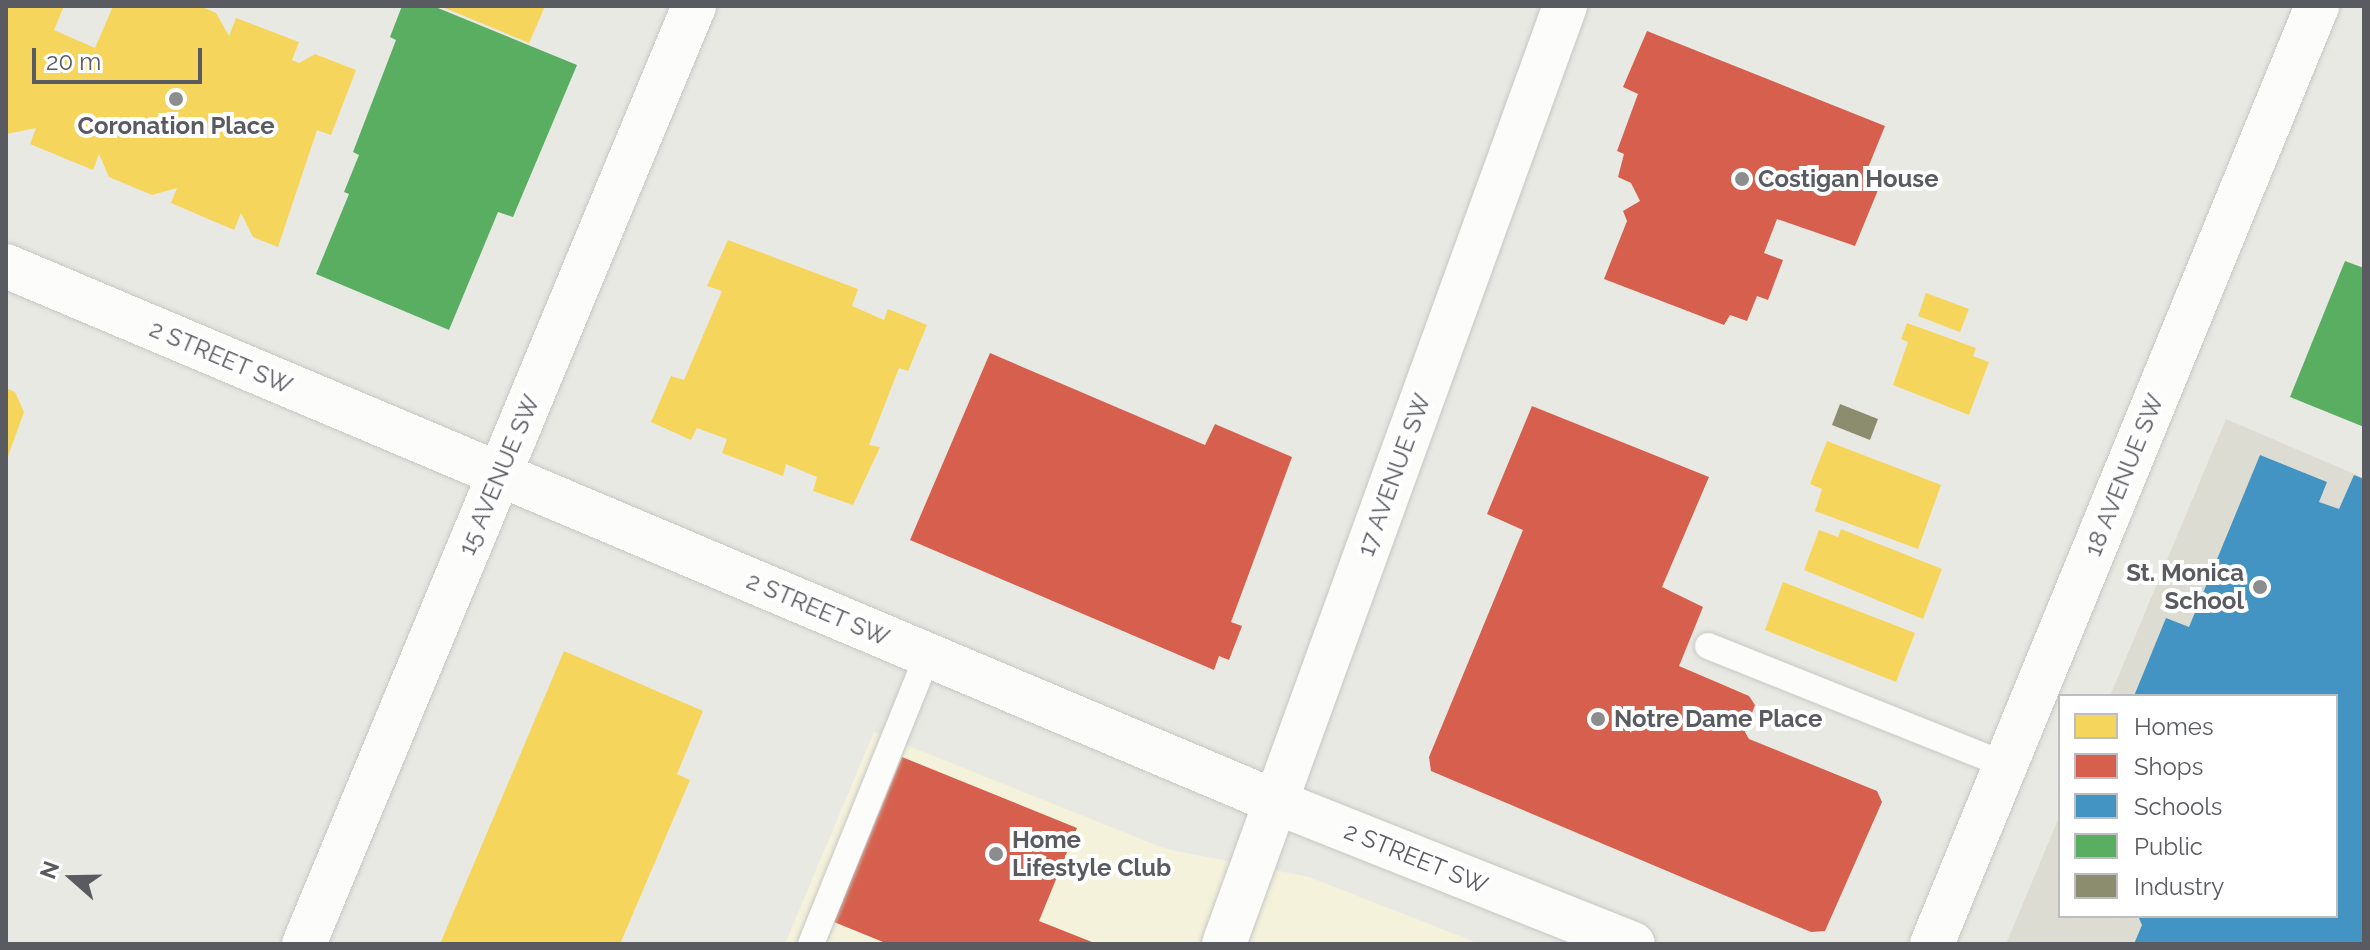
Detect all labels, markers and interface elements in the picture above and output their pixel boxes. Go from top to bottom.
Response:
scale bar [36,32,206,82]
text: 20 m [46,47,101,76]
marker: Coronation Place [167,90,185,108]
place label: Coronation Place [77,112,275,140]
place label: Costigan House [1758,165,1939,193]
marker: Costigan House [1733,170,1751,188]
street label: 2 STREET SW [145,314,297,400]
street label: 17 AVENUE SW [1351,389,1437,561]
street label: 18 AVENUE SW [2078,389,2170,561]
street label: 15 AVENUE SW [452,390,546,560]
place label: St. Monica School [2126,559,2244,615]
street label: 2 STREET SW [742,566,894,652]
marker: St. Monica School [2251,578,2269,596]
legend [2058,694,2338,918]
place label: Notre Dame Place [1614,705,1822,733]
marker: Notre Dame Place [1589,710,1607,728]
text: Homes [2134,712,2214,741]
text: Shops [2134,752,2203,781]
text: Schools [2134,792,2222,821]
street label: 2 STREET SW [1340,816,1492,900]
place label: Home Lifestyle Club [1012,826,1171,882]
text: Public [2134,832,2203,861]
north arrow [32,838,112,918]
marker: Home Lifestyle Club [987,845,1005,863]
text: N [34,857,65,882]
text: Industry [2134,872,2224,901]

